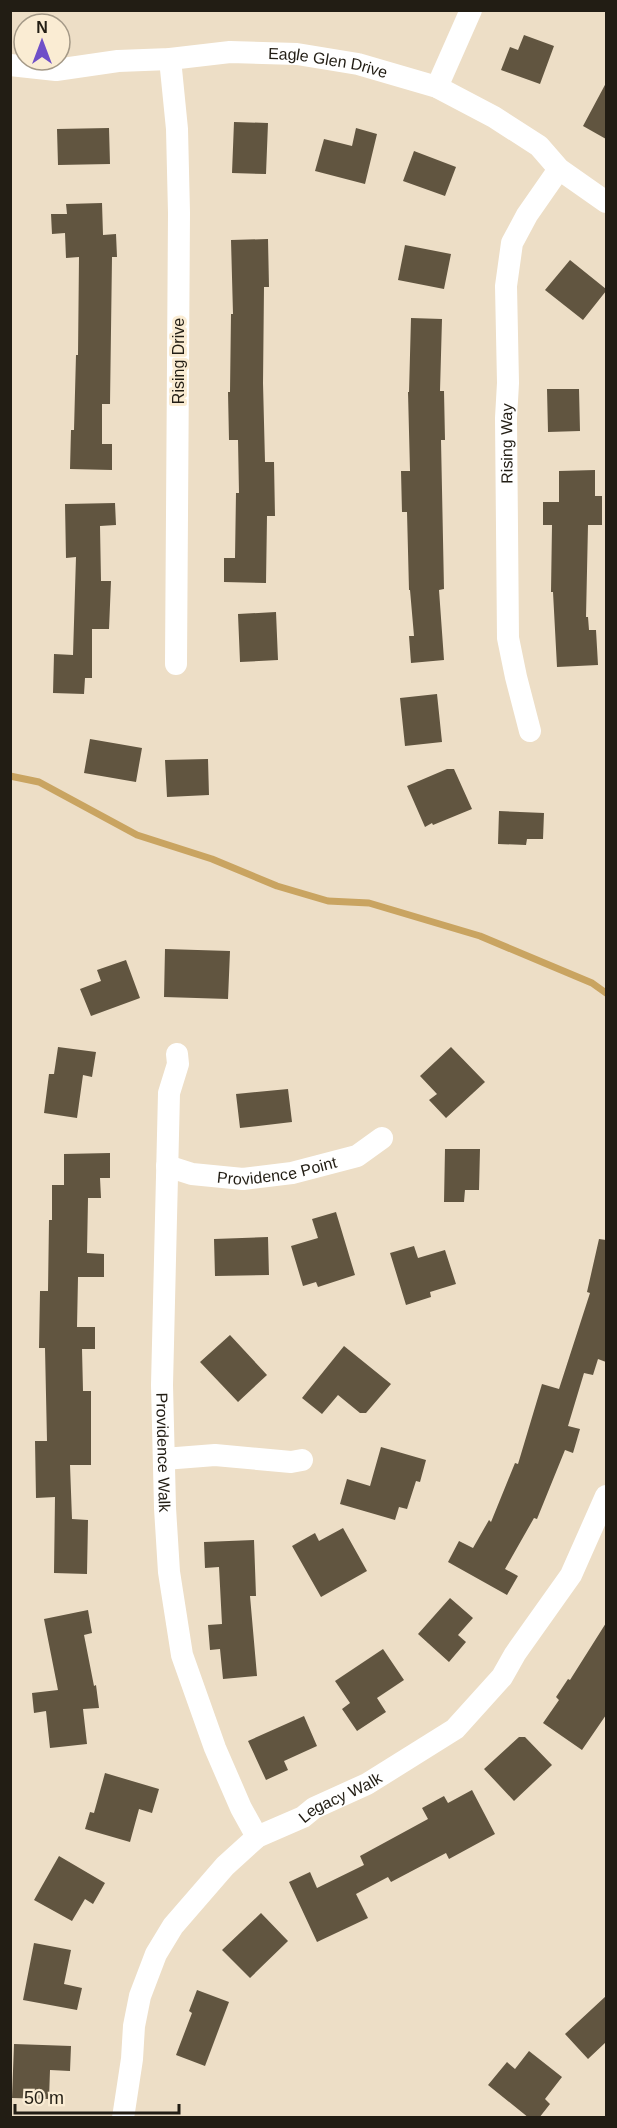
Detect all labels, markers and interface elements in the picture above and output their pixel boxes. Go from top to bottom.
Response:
north arrow [12,12,72,72]
text: N [36,19,48,36]
street label: Eagle Glen Drive [268,45,390,81]
street label: Rising Drive [170,318,187,404]
street label: Rising Way [497,403,515,484]
street label: Providence Point [216,1153,339,1188]
street label: Providence Walk [154,1393,174,1514]
street label: Legacy Walk [295,1768,385,1826]
scale bar [15,2077,178,2115]
text: 50 m [24,2088,64,2108]

